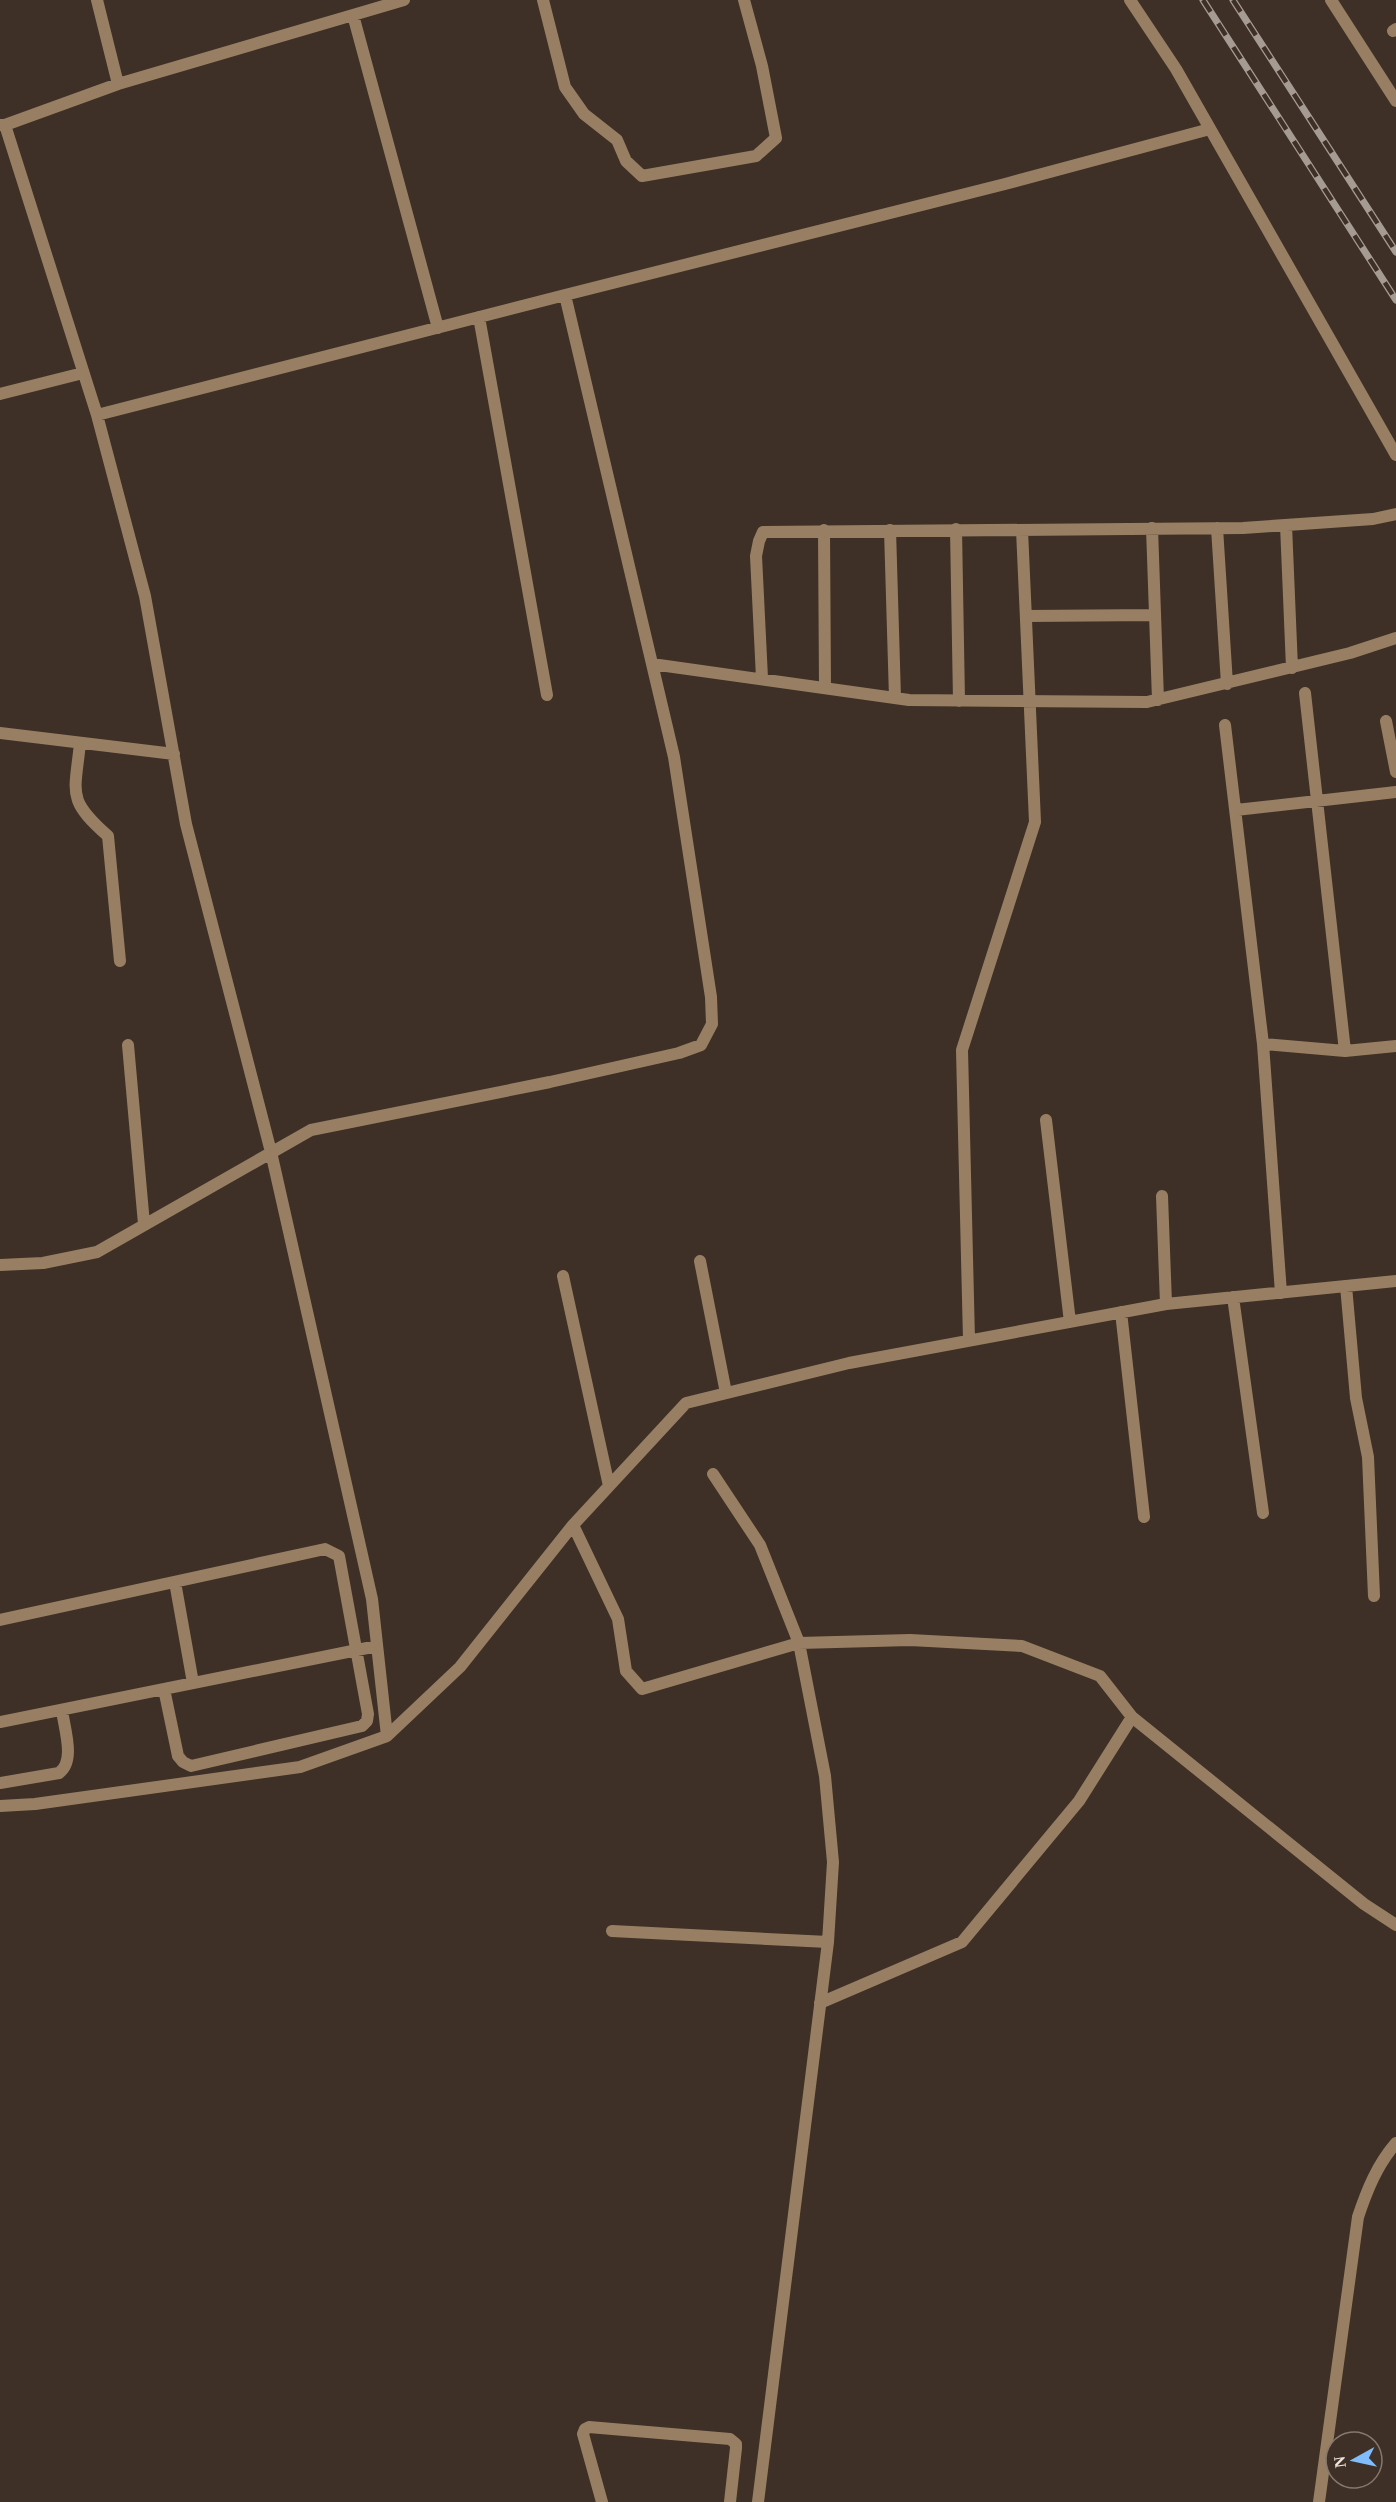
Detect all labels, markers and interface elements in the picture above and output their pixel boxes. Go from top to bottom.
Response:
north arrow [1324,2430,1384,2490]
text: N [1330,2455,1349,2469]

